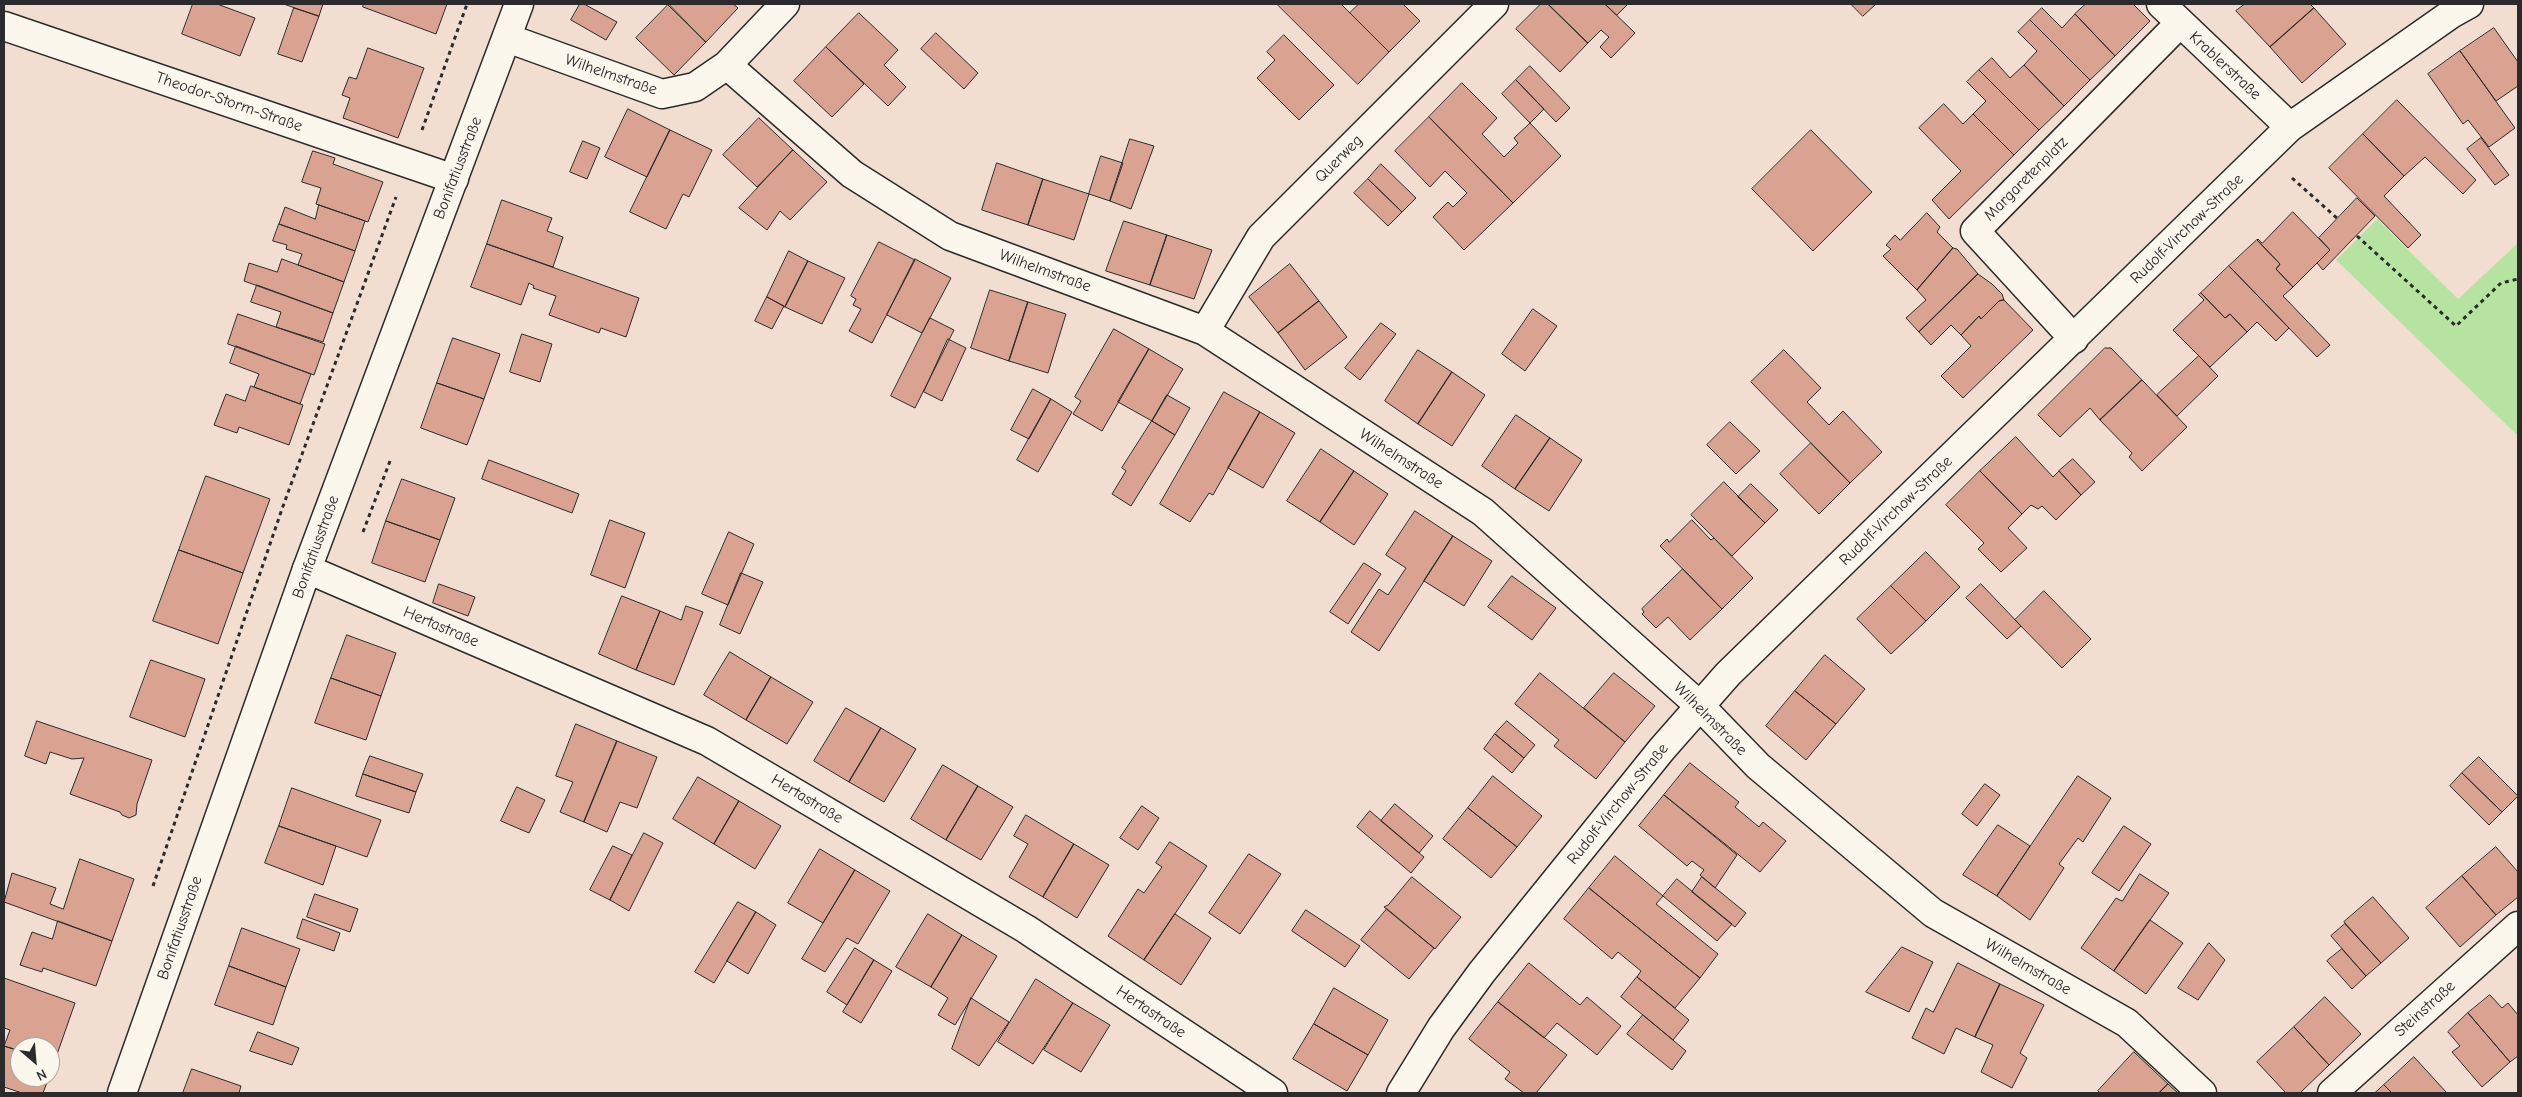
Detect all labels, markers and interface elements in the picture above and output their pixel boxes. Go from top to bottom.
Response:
street label: Krablerstraße [2185,28,2265,104]
street label: Wilhelmstraße [562,50,660,100]
street label: Theodor-Storm-Straße [153,68,305,136]
street label: Bonifatiusstraße [430,114,486,222]
street label: Querweg [1311,131,1367,187]
street label: Margaretenplatz [1980,133,2072,225]
street label: Rudolf-Virchow-Straße [2126,170,2248,288]
street label: Wilhelmstraße [996,246,1094,296]
street label: Wilhelmstraße [1355,425,1447,493]
street label: Rudolf-Virchow-Straße [1835,452,1957,570]
street label: Bonifatiusstraße [288,493,344,601]
street label: Hertastraße [400,602,482,652]
street label: Wilhelmstraße [1669,678,1751,760]
street label: Rudolf-Virchow-Straße [1563,740,1673,868]
street label: Hertastraße [768,770,846,828]
street label: Bonifatiusstraße [153,874,207,982]
street label: Wilhelmstraße [1981,935,2075,999]
street label: Steinstraße [2391,977,2459,1041]
street label: Hertastraße [1112,982,1190,1042]
north arrow [10,1037,60,1087]
text: N [34,1065,50,1085]

